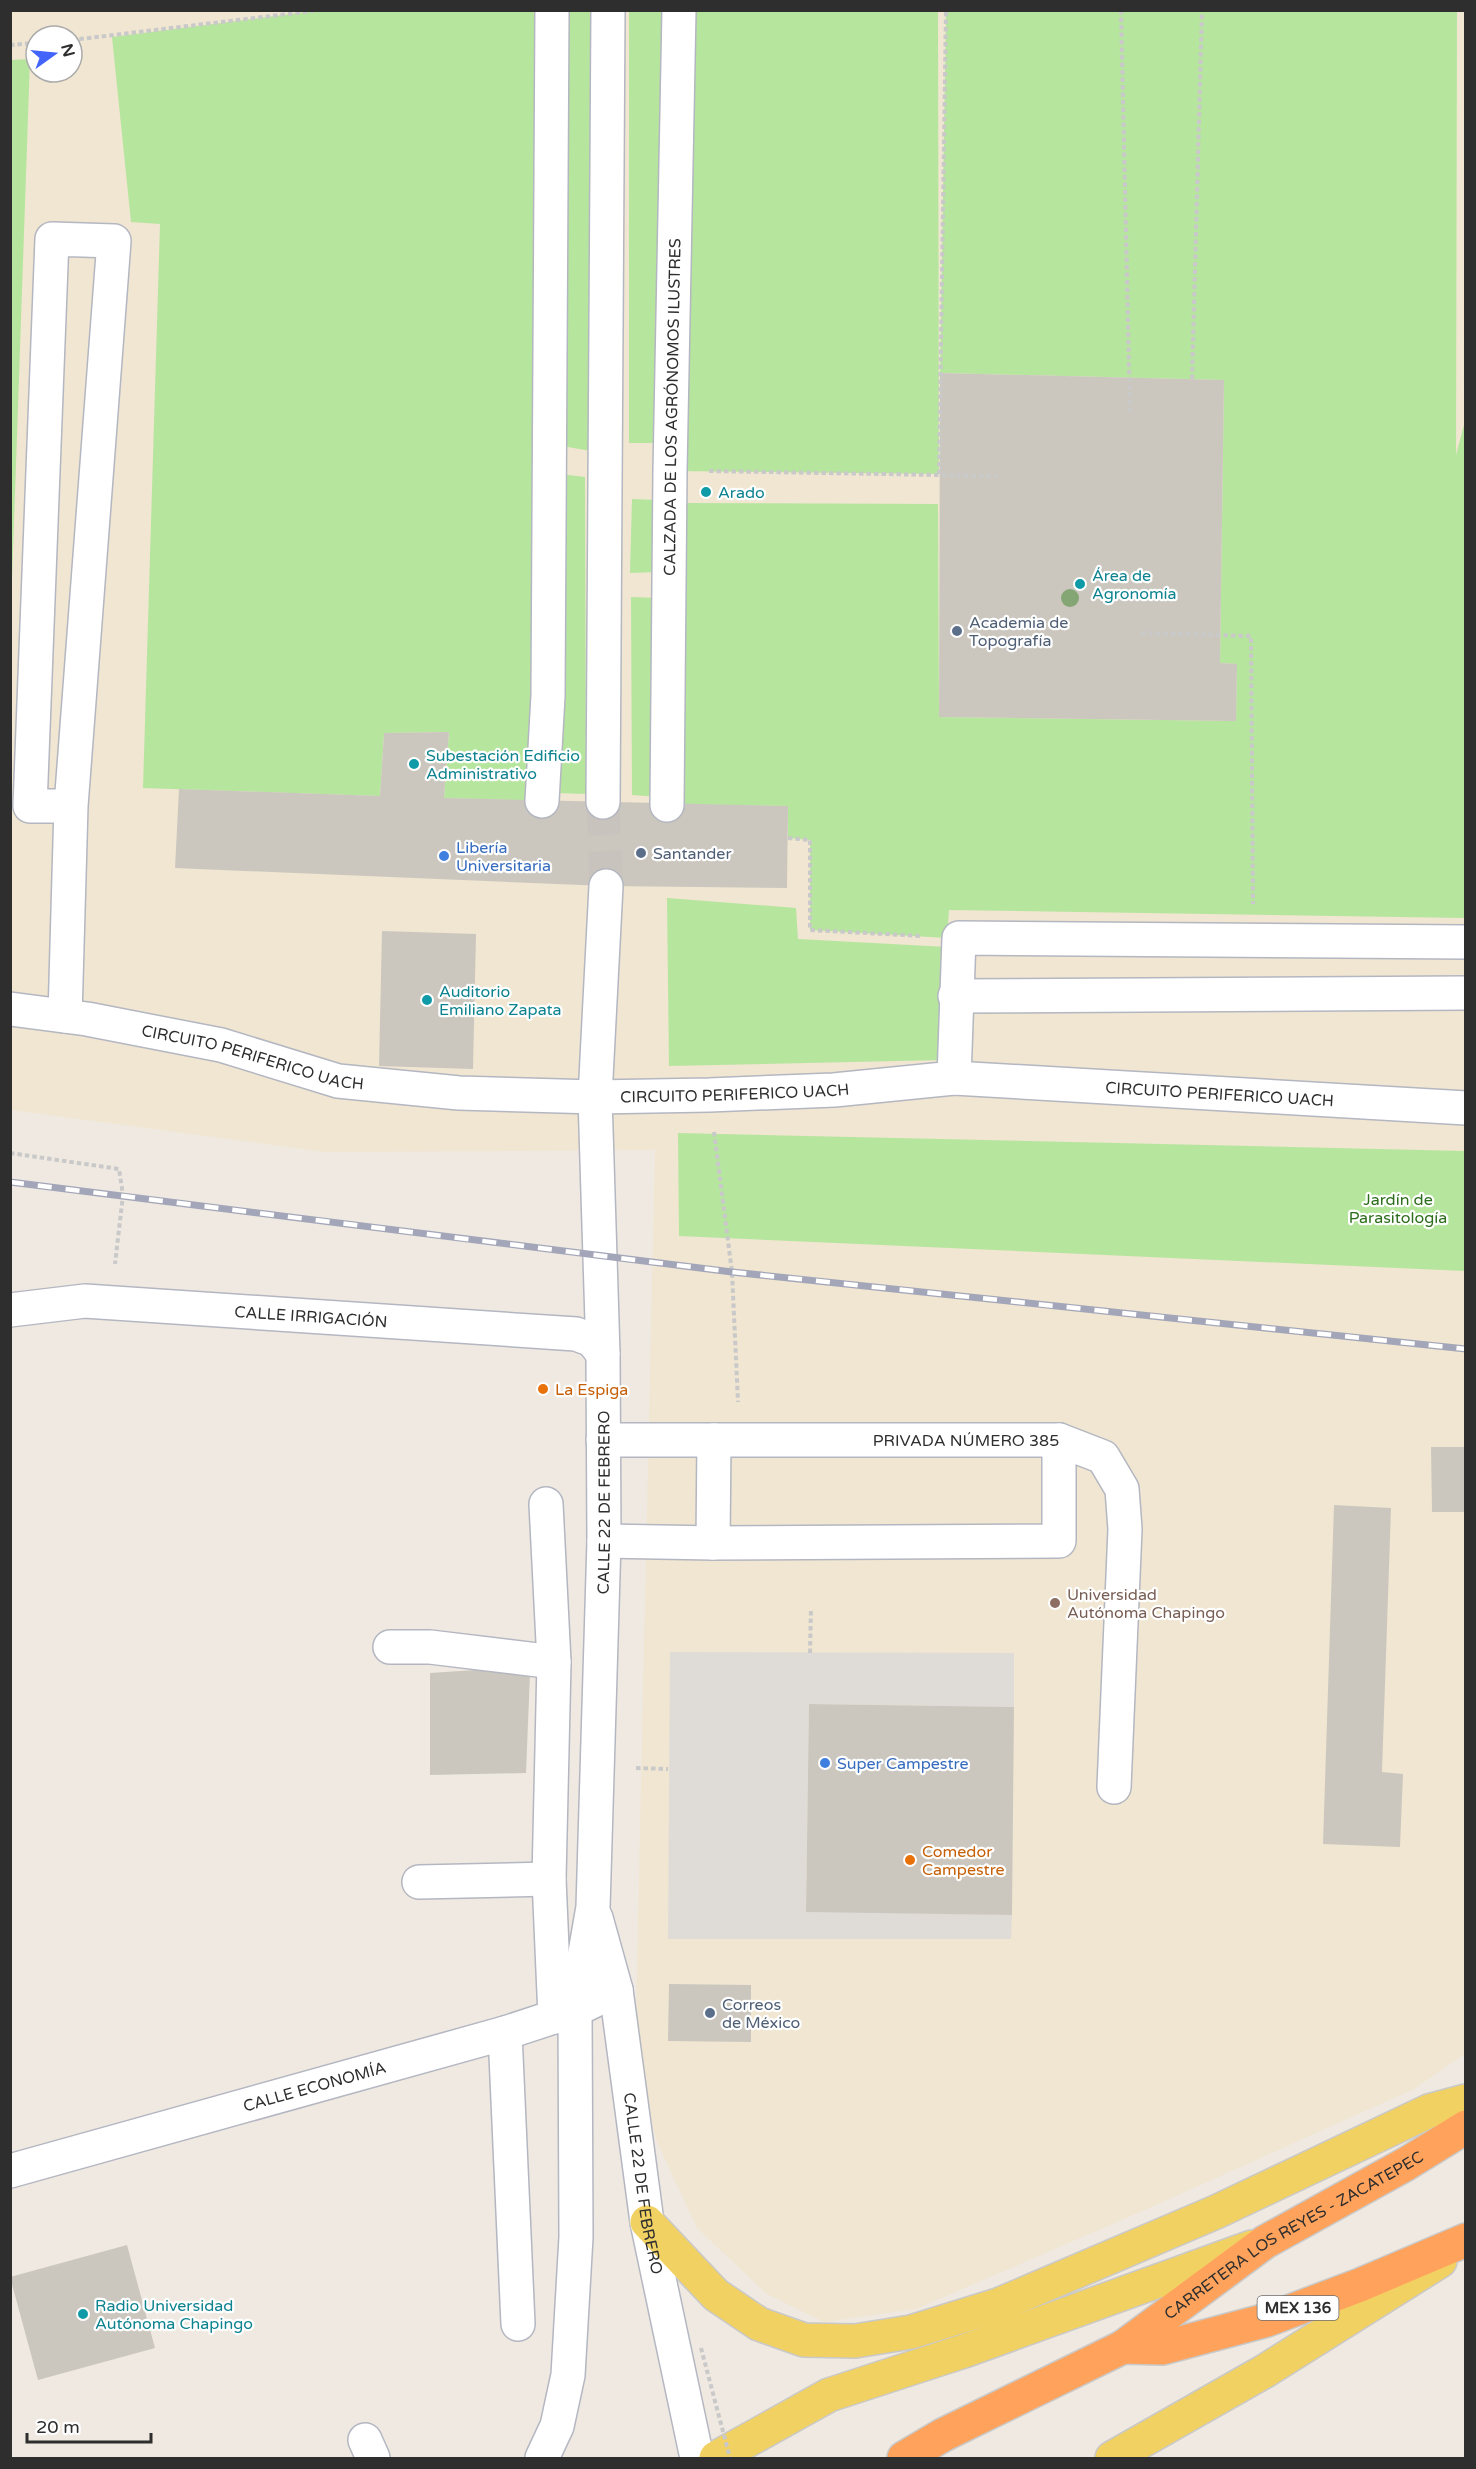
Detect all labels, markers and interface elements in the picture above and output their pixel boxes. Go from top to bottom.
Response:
north arrow [24,24,84,84]
text: N [56,42,79,59]
street label: CALZADA DE LOS AGRÓNOMOS ILUSTRES [660,238,686,576]
place label: Arado [718,483,765,503]
marker: Arado [699,485,713,499]
place label: Área de Agronomía [1092,566,1177,604]
marker: Área de Agronomía [1073,577,1087,591]
place label: Academia de Topografía [969,613,1068,651]
marker: Academia de Topografía [950,624,964,638]
place label: Subestación Edificio Administrativo [426,746,580,784]
marker: Subestación Edificio Administrativo [407,757,421,771]
place label: Libería Universitaria [456,838,551,876]
place label: Santander [653,844,732,864]
marker: Santander [634,846,648,860]
marker: Libería Universitaria [437,849,451,863]
place label: Auditorio Emiliano Zapata [439,982,562,1020]
marker: Auditorio Emiliano Zapata [420,993,434,1007]
street label: CIRCUITO PERIFERICO UACH [140,1021,365,1095]
street label: CIRCUITO PERIFERICO UACH [1105,1078,1334,1111]
street label: CIRCUITO PERIFERICO UACH [620,1080,850,1108]
park label: Jardín de Parasitología [1349,1190,1447,1228]
street label: CALLE IRRIGACIÓN [234,1302,388,1332]
place label: La Espiga [555,1380,628,1400]
marker: La Espiga [536,1382,550,1396]
street label: CALLE 22 DE FEBRERO [593,1411,615,1595]
street label: PRIVADA NÚMERO 385 [873,1431,1059,1451]
place label: Universidad Autónoma Chapingo [1067,1585,1225,1623]
marker: Universidad Autónoma Chapingo [1048,1596,1062,1610]
place label: Super Campestre [837,1754,969,1774]
marker: Super Campestre [818,1756,832,1770]
place label: Comedor Campestre [922,1842,1005,1880]
marker: Comedor Campestre [903,1853,917,1867]
place label: Correos de México [722,1995,800,2033]
marker: Correos de México [703,2006,717,2020]
street label: CALLE ECONOMÍA [241,2058,389,2117]
street label: CALLE 22 DE FEBRERO [619,2091,667,2276]
street label: CARRETERA LOS REYES - ZACATEPEC [1160,2147,1427,2324]
place label: Radio Universidad Autónoma Chapingo [95,2296,253,2334]
road number: MEX 136 [1258,2296,1338,2320]
marker: Radio Universidad Autónoma Chapingo [76,2307,90,2321]
scale bar [27,2406,152,2444]
text: 20 m [36,2416,80,2438]

